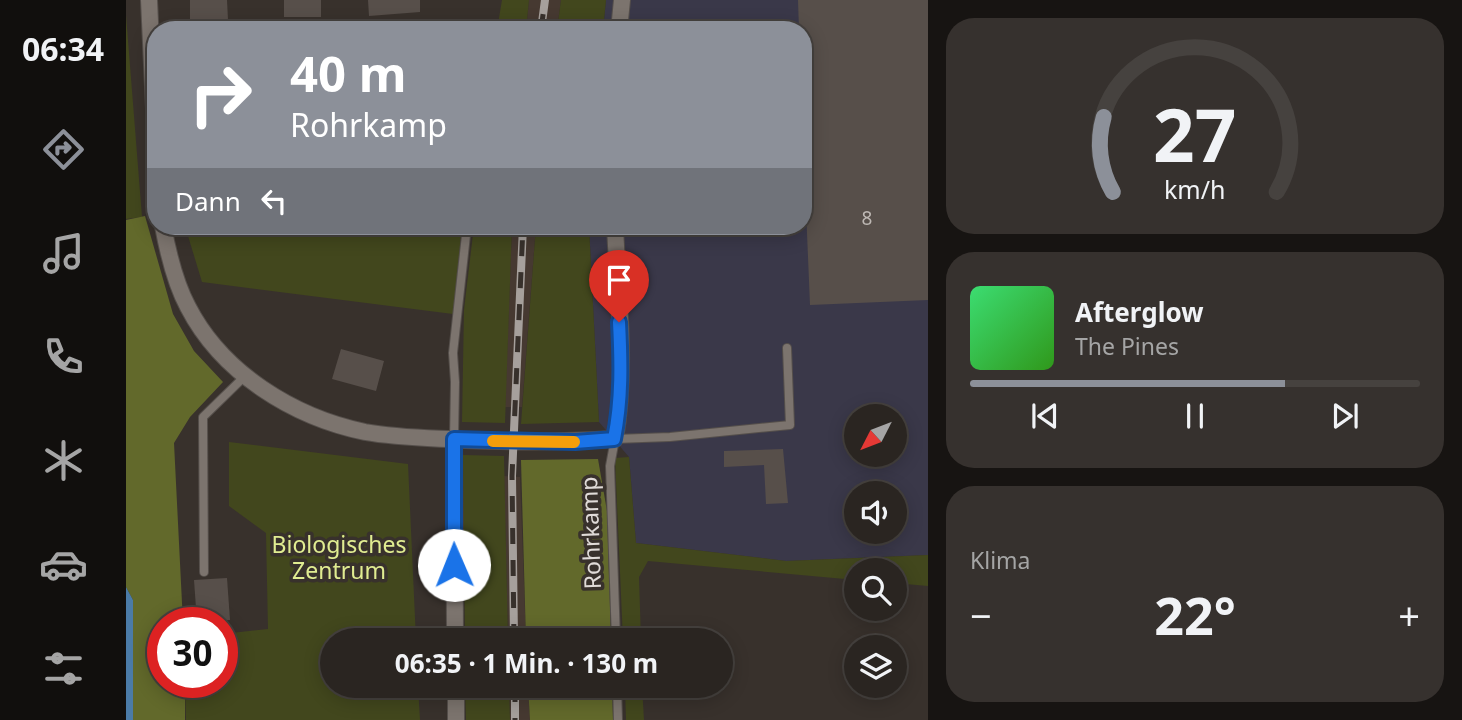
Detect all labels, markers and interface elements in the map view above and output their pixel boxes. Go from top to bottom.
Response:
text: 06:34 [22,27,104,70]
text: 40 m [290,40,407,106]
icon: right [175,49,266,140]
text: 27 [1153,84,1237,183]
text: Rohrkamp [290,103,447,146]
icon: directions [39,125,88,174]
text: km/h [1164,172,1226,206]
icon: left [255,182,293,220]
text: Dann [175,183,241,219]
house number: 8 [862,205,872,231]
icon: music [39,229,88,278]
pin [589,250,649,322]
icon: arrive [600,261,638,299]
text: Afterglow [1075,294,1203,330]
text: The Pines [1075,330,1179,362]
icon: phone [39,332,88,381]
icon: previous [1026,397,1064,435]
icon: pause [1176,397,1214,435]
icon: next [1326,397,1364,435]
north arrow [844,404,906,467]
map controls [844,404,907,698]
icon: climate [39,436,88,485]
street label: Rohrkamp [572,476,608,590]
button: sound [844,481,907,544]
park label: Biologisches Zentrum [272,528,407,586]
position arrow [417,528,491,602]
icon: car [39,540,88,589]
text: Klima [970,544,1031,576]
button: search [844,558,907,621]
text: 22° [1154,579,1236,650]
text: − [970,589,992,641]
text: + [1398,589,1420,641]
speed limit sign: 30 [147,607,238,698]
button: layers [844,635,907,698]
icon: filters [39,644,88,693]
text: 06:35 · 1 Min. · 130 m [395,645,658,681]

